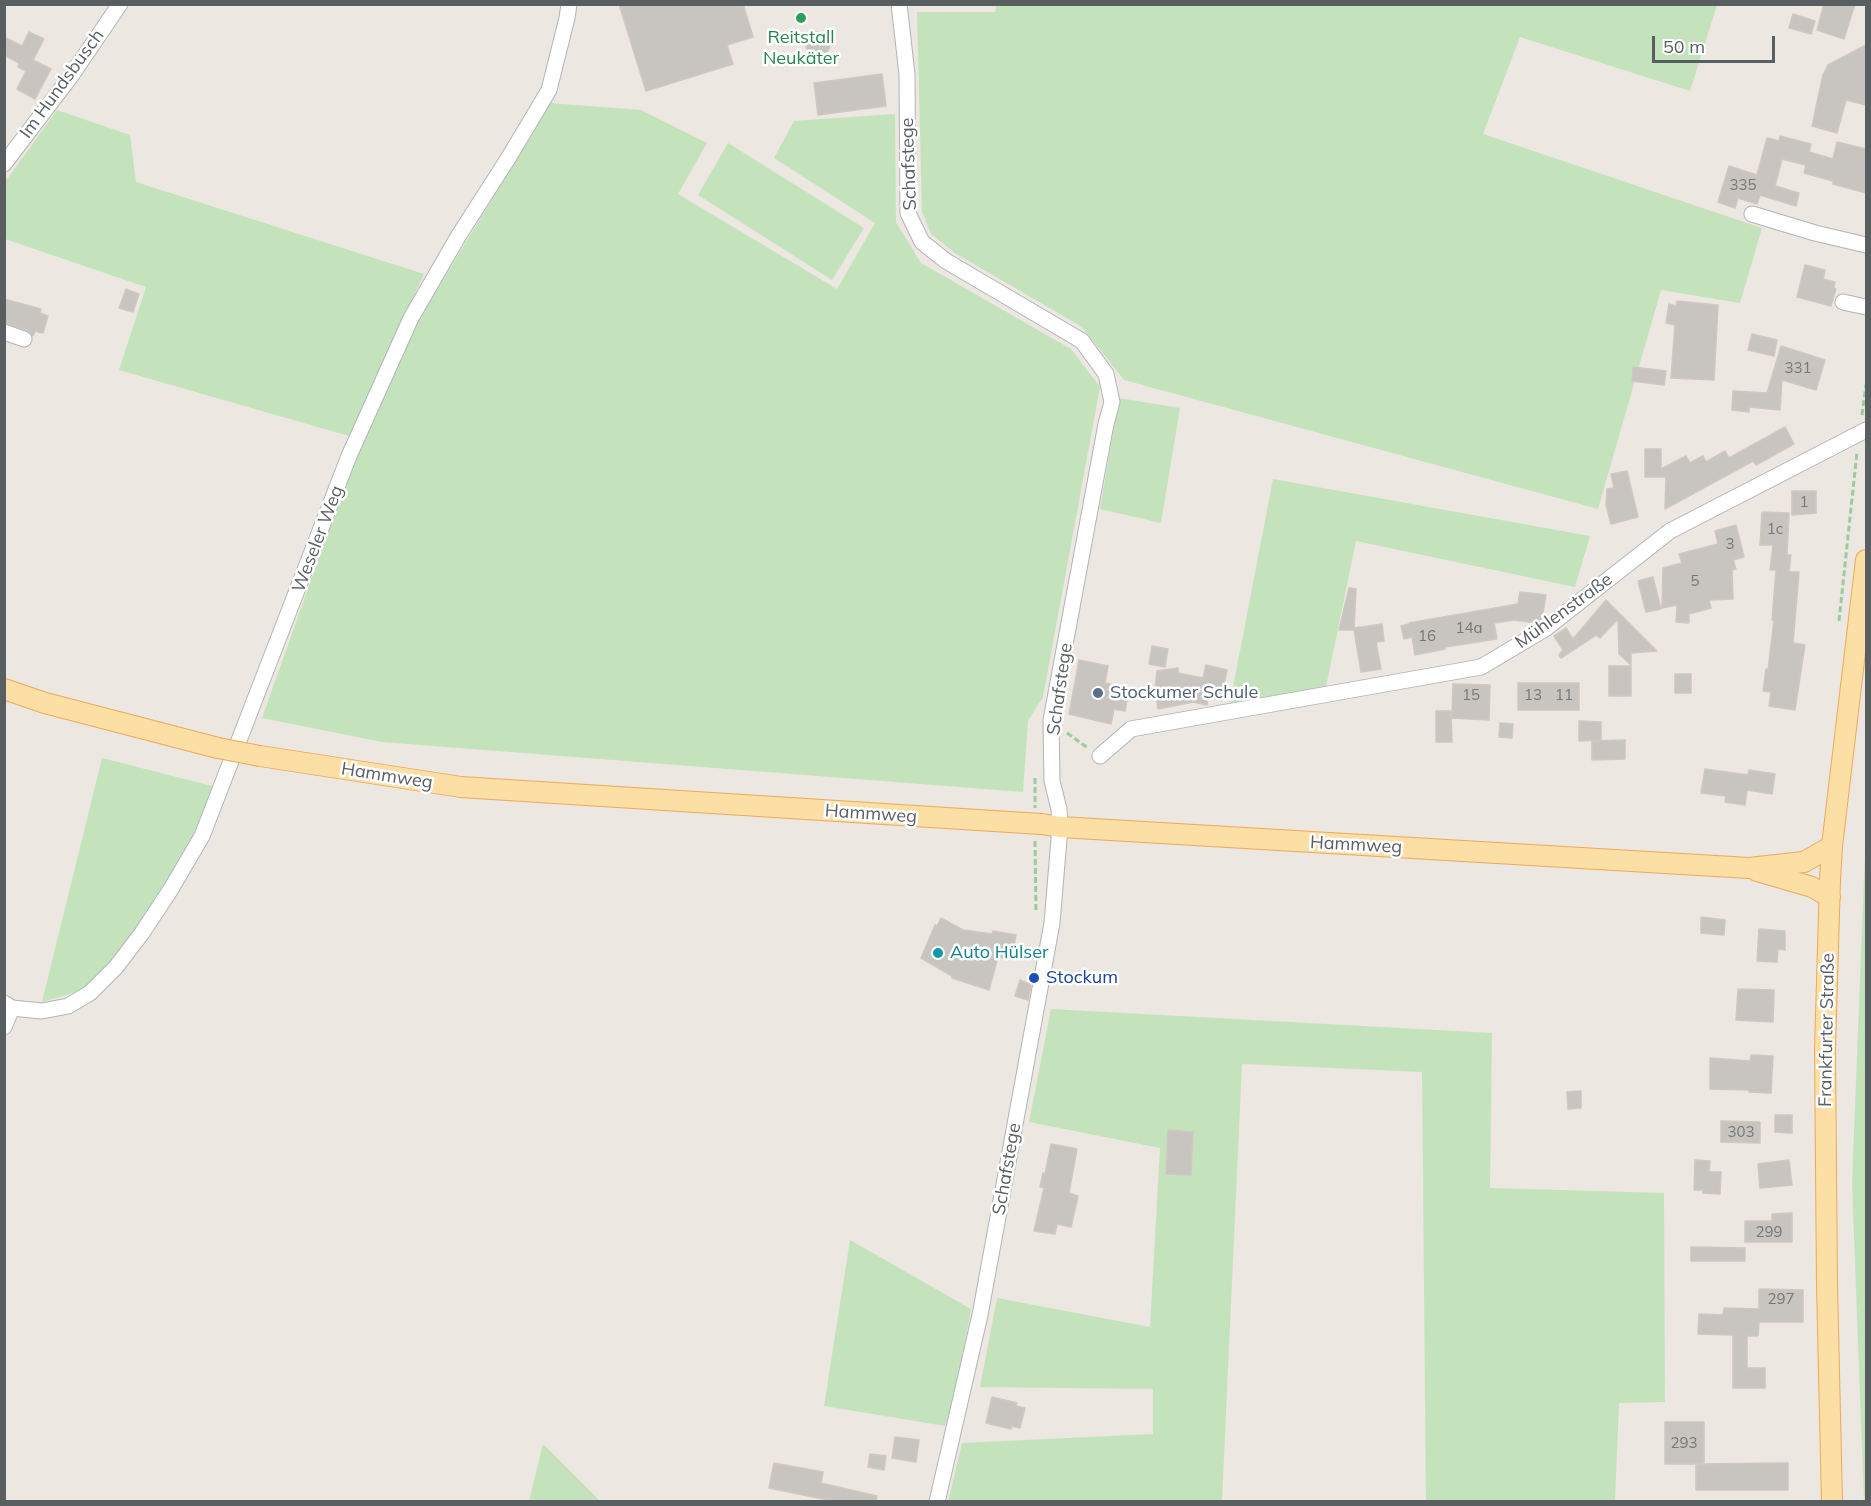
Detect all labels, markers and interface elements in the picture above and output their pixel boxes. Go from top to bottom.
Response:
marker: Reitstall Neukäter [794,11,808,25]
scale bar [1655,24,1778,62]
street label: Im Hundsbusch [15,25,109,143]
place label: Reitstall Neukäter [763,27,839,70]
text: 50 m [1663,35,1705,58]
street label: Schafstege [897,117,921,211]
house number: 335 [1730,176,1756,194]
house number: 331 [1785,359,1811,377]
street label: Weseler Weg [288,483,348,595]
house number: 1 [1800,493,1808,511]
house number: 1c [1767,520,1783,538]
house number: 3 [1726,535,1734,553]
street label: Mühlenstraße [1511,569,1617,653]
house number: 5 [1691,572,1699,590]
house number: 14a [1456,619,1482,637]
house number: 16 [1418,627,1436,645]
street label: Schafstege [1043,641,1077,737]
place label: Stockumer Schule [1110,682,1258,704]
marker: Stockumer Schule [1091,686,1105,700]
house number: 15 [1462,686,1480,704]
house number: 13 [1524,686,1542,704]
house number: 11 [1555,686,1573,704]
street label: Hammweg [340,758,434,794]
street label: Hammweg [824,800,918,828]
street label: Hammweg [1309,832,1403,858]
place label: Auto Hülser [950,942,1049,964]
marker: Auto Hülser [931,946,945,960]
street label: Frankfurter Straße [1815,953,1839,1107]
place label: Stockum [1046,967,1118,989]
marker: Stockum [1027,971,1041,985]
street label: Schafstege [988,1121,1026,1217]
house number: 303 [1728,1123,1754,1141]
house number: 299 [1756,1223,1782,1241]
house number: 297 [1768,1290,1794,1308]
house number: 293 [1671,1434,1697,1452]

